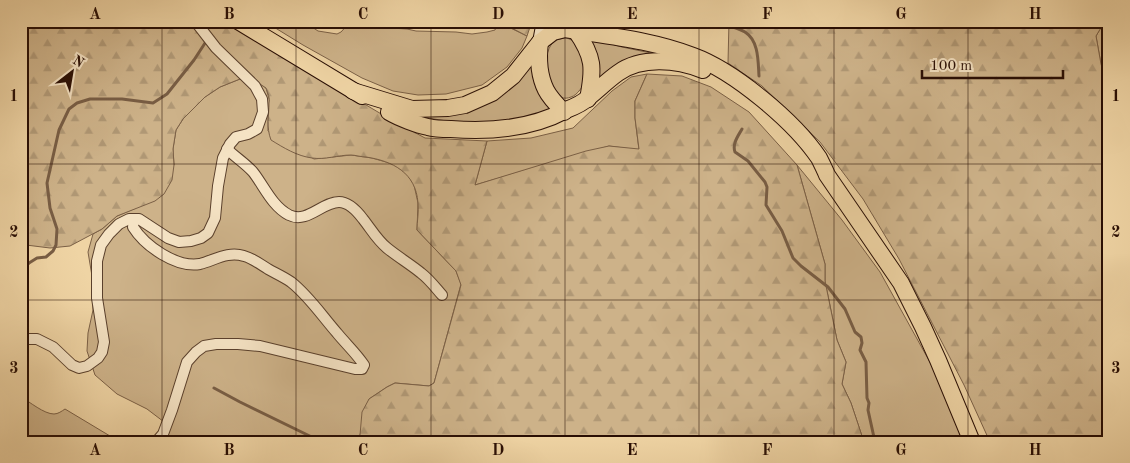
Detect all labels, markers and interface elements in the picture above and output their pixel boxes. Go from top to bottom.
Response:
text: A [89,7,101,23]
text: B [223,7,235,23]
text: C [358,7,368,23]
text: D [492,7,504,23]
text: E [626,7,638,23]
text: F [762,7,773,23]
text: G [895,7,907,23]
text: H [1028,7,1042,23]
north arrow [48,48,98,98]
scale bar [922,48,1064,80]
text: N [70,53,87,71]
text: 100 m [930,59,972,74]
text: 1 [9,89,19,105]
text: 1 [1111,89,1121,105]
text: 2 [9,225,19,241]
text: 2 [1111,225,1121,241]
text: 3 [9,361,19,377]
text: 3 [1111,361,1121,377]
text: A [89,443,101,459]
text: B [223,443,235,459]
text: C [358,443,368,459]
text: D [492,443,504,459]
text: E [626,443,638,459]
text: F [762,443,773,459]
text: G [895,443,907,459]
text: H [1028,443,1042,459]

